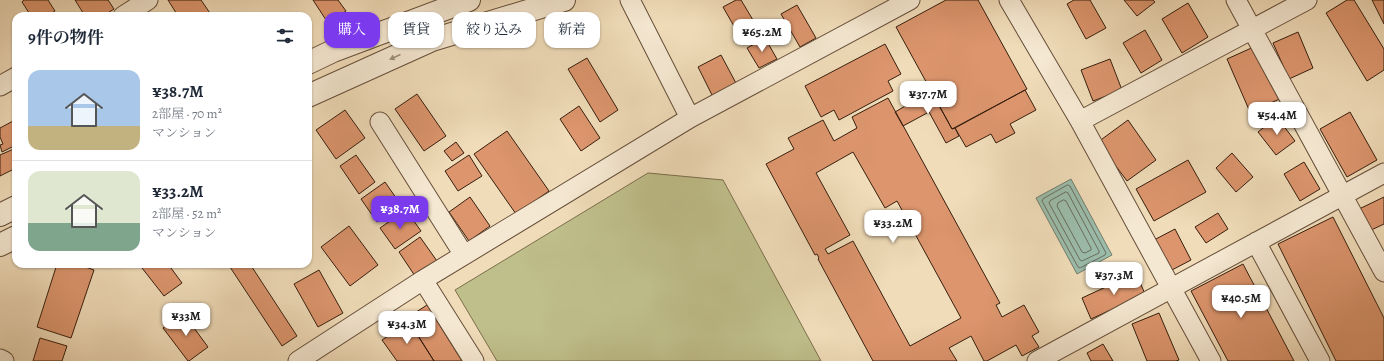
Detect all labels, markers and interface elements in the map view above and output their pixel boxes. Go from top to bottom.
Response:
chip: 購入 [324,12,380,48]
chip: 賃貸 [388,12,444,48]
chip: 絞り込み [452,12,536,48]
chip: 新着 [544,12,600,48]
pin: ¥65.2M [729,19,795,53]
text: ¥65.2M [742,23,782,40]
icon: filters [274,25,296,47]
text: 9件の物件 [28,26,104,49]
one-way arrow [389,54,400,60]
text: ¥38.7M [152,80,203,103]
pin: ¥37.7M [895,81,961,115]
text: ¥37.7M [909,85,947,102]
icon: home [60,86,108,134]
pin: ¥54.4M [1244,102,1310,136]
text: 2部屋 · 70 m² [152,105,222,122]
text: ¥54.4M [1257,106,1297,123]
text: マンション [152,124,216,141]
text: ¥33.2M [152,180,204,203]
icon: home [60,187,108,235]
pin: ¥38.7M [367,196,433,230]
text: ¥38.7M [380,200,420,217]
text: 2部屋 · 52 m² [152,205,221,222]
pin: ¥33.2M [860,210,926,244]
text: ¥33.2M [873,214,913,231]
text: マンション [152,224,216,241]
pin: ¥37.3M [1081,262,1147,296]
text: ¥37.3M [1095,266,1133,283]
pin: ¥40.5M [1208,285,1274,319]
text: ¥40.5M [1221,289,1261,306]
pin: ¥33M [162,303,210,337]
text: ¥33M [171,307,201,324]
pin: ¥34.3M [374,311,440,345]
text: ¥34.3M [387,315,427,332]

